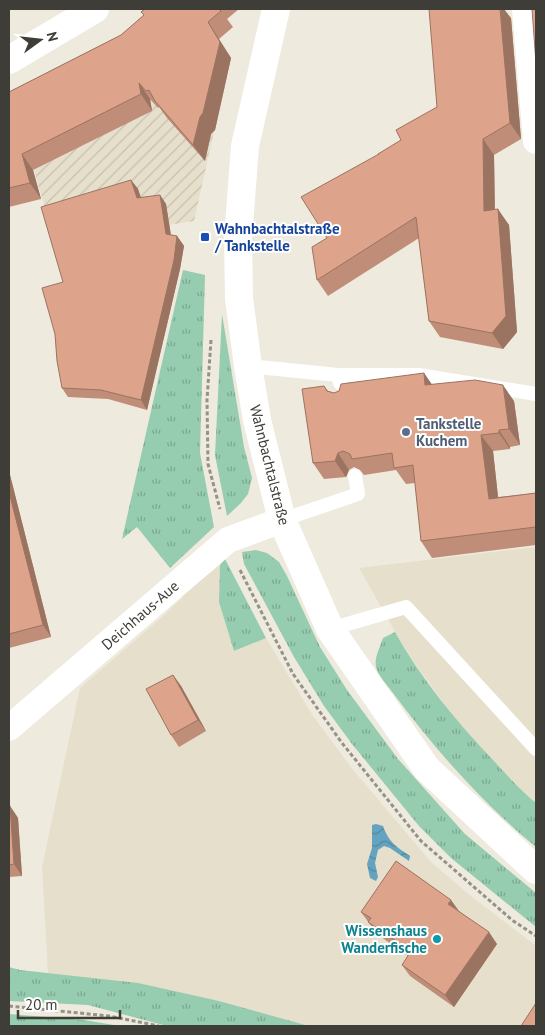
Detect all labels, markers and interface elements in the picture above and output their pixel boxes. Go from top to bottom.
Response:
north arrow [15,15,65,65]
text: N [43,30,62,43]
place label: Wahnbachtalstraße / Tankstelle [214,219,340,255]
marker: Wahnbachtalstraße / Tankstelle [199,231,211,243]
street label: Wahnbachtalstraße [246,403,294,527]
place label: Tankstelle Kuchem [416,414,482,450]
marker: Tankstelle Kuchem [400,426,412,438]
street label: Deichhaus-Aue [97,576,183,654]
place label: Wissenshaus Wanderfische [341,921,427,957]
marker: Wissenshaus Wanderfische [431,933,443,945]
scale bar [18,988,120,1020]
text: 20 m [25,995,58,1014]

